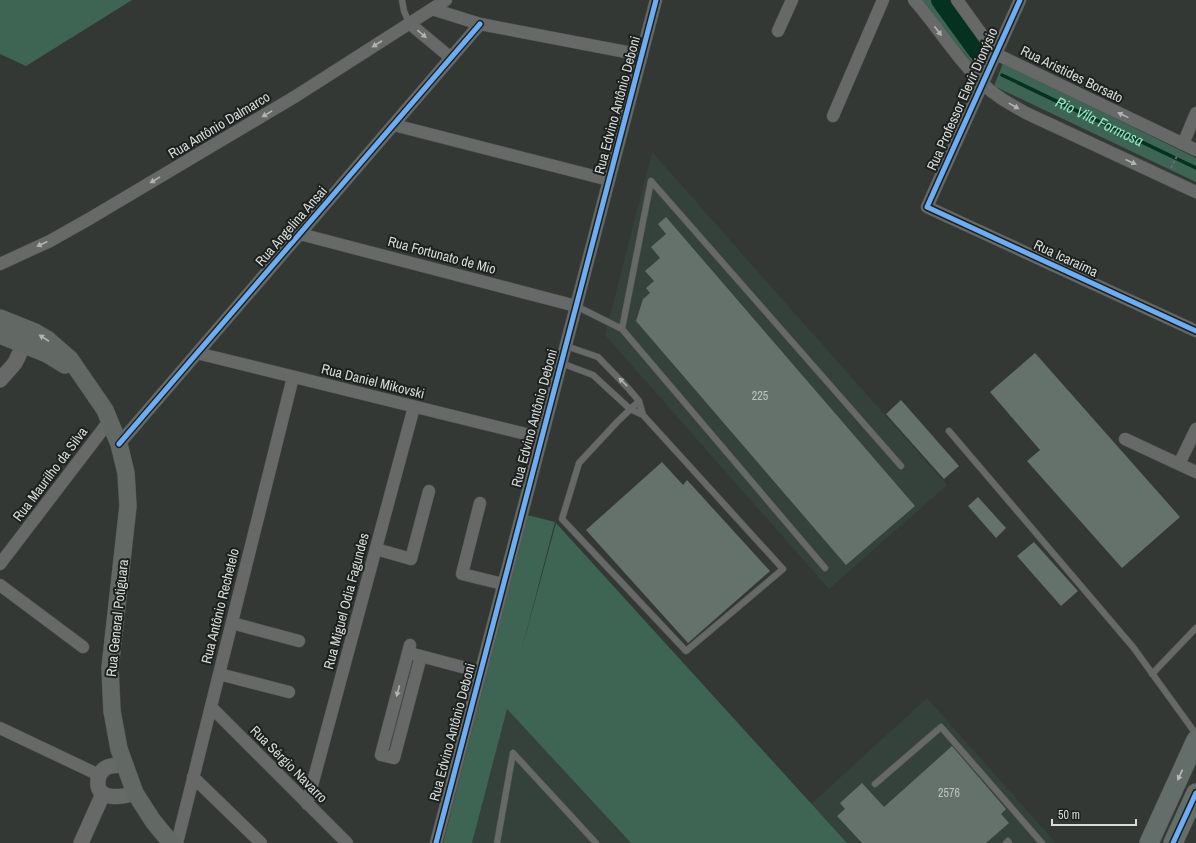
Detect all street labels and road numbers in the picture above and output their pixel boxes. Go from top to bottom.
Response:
street label: Rua Professor Elevir Dionýsio [922,25,1002,173]
street label: Rua Edvino Antônio Deboni [590,34,644,176]
street label: Rua Aristides Borsato [1018,41,1126,107]
street label: Rua Antônio Dalmarco [165,88,273,162]
street label: Rua Angelina Ansai [251,182,331,270]
street label: Rua Fortunato de Mio [386,232,498,278]
street label: Rua Icaraíma [1031,235,1102,281]
street label: Rua Edvino Antônio Deboni [507,347,561,489]
street label: Rua Daniel Mikovski [319,359,427,403]
street label: Rua Maurilho da Silva [9,423,92,525]
street label: Rua Miguel Odia Fagundes [319,531,373,671]
street label: Rua Antônio Rechetelo [197,547,243,665]
street label: Rua General Potiguara [102,558,132,678]
street label: Rua Edvino Antônio Deboni [425,661,479,803]
street label: Rua Sérgio Navarro [247,722,331,806]

